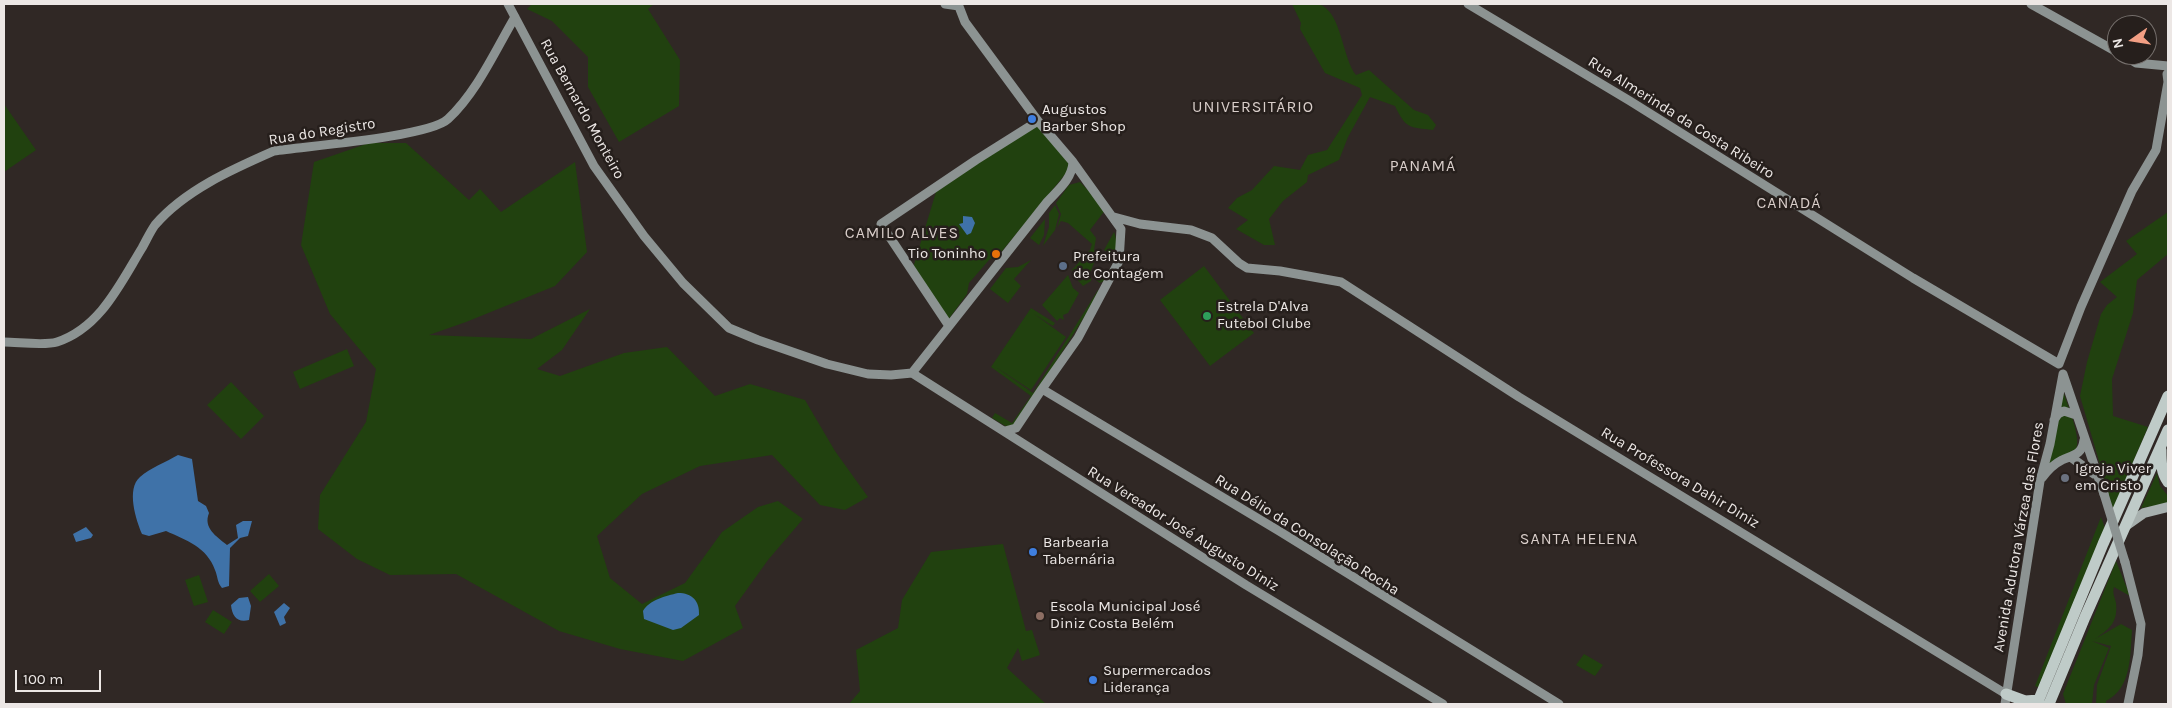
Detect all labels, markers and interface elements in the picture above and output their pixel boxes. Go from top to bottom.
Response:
north arrow [2107,15,2157,65]
street label: Rua Bernardo Monteiro [536,36,628,182]
text: N [2108,36,2127,50]
street label: Rua Almerinda da Costa Ribeiro [1585,53,1777,183]
district label: UNIVERSITÁRIO [1190,97,1316,117]
place label: Augustos Barber Shop [1042,101,1126,136]
marker: Augustos Barber Shop [1026,113,1038,125]
street label: Rua do Registro [267,115,377,149]
district label: PANAMÁ [1389,156,1457,176]
district label: CANADÁ [1756,193,1822,213]
district label: CAMILO ALVES [843,223,961,243]
place label: Tio Toninho [908,245,986,263]
marker: Tio Toninho [990,248,1002,260]
place label: Prefeitura de Contagem [1073,248,1164,283]
marker: Prefeitura de Contagem [1057,260,1069,272]
place label: Estrela D'Alva Futebol Clube [1217,298,1311,333]
marker: Estrela D'Alva Futebol Clube [1201,310,1213,322]
street label: Avenida Adutora Várzea das Flores [1990,420,2048,654]
street label: Rua Professora Dahir Diniz [1597,423,1763,533]
place label: Igreja Viver em Cristo [2075,460,2151,495]
street label: Rua Vereador José Augusto Diniz [1084,463,1282,595]
street label: Rua Délio da Consolação Rocha [1211,471,1403,599]
marker: Igreja Viver em Cristo [2059,472,2071,484]
district label: SANTA HELENA [1518,529,1640,549]
place label: Barbearia Tabernária [1043,534,1115,569]
marker: Barbearia Tabernária [1027,546,1039,558]
place label: Escola Municipal José Diniz Costa Belém [1050,598,1200,633]
marker: Escola Municipal José Diniz Costa Belém [1034,610,1046,622]
scale bar [18,660,104,692]
place label: Supermercados Liderança [1103,662,1211,697]
text: 100 m [23,670,63,688]
marker: Supermercados Liderança [1087,674,1099,686]

